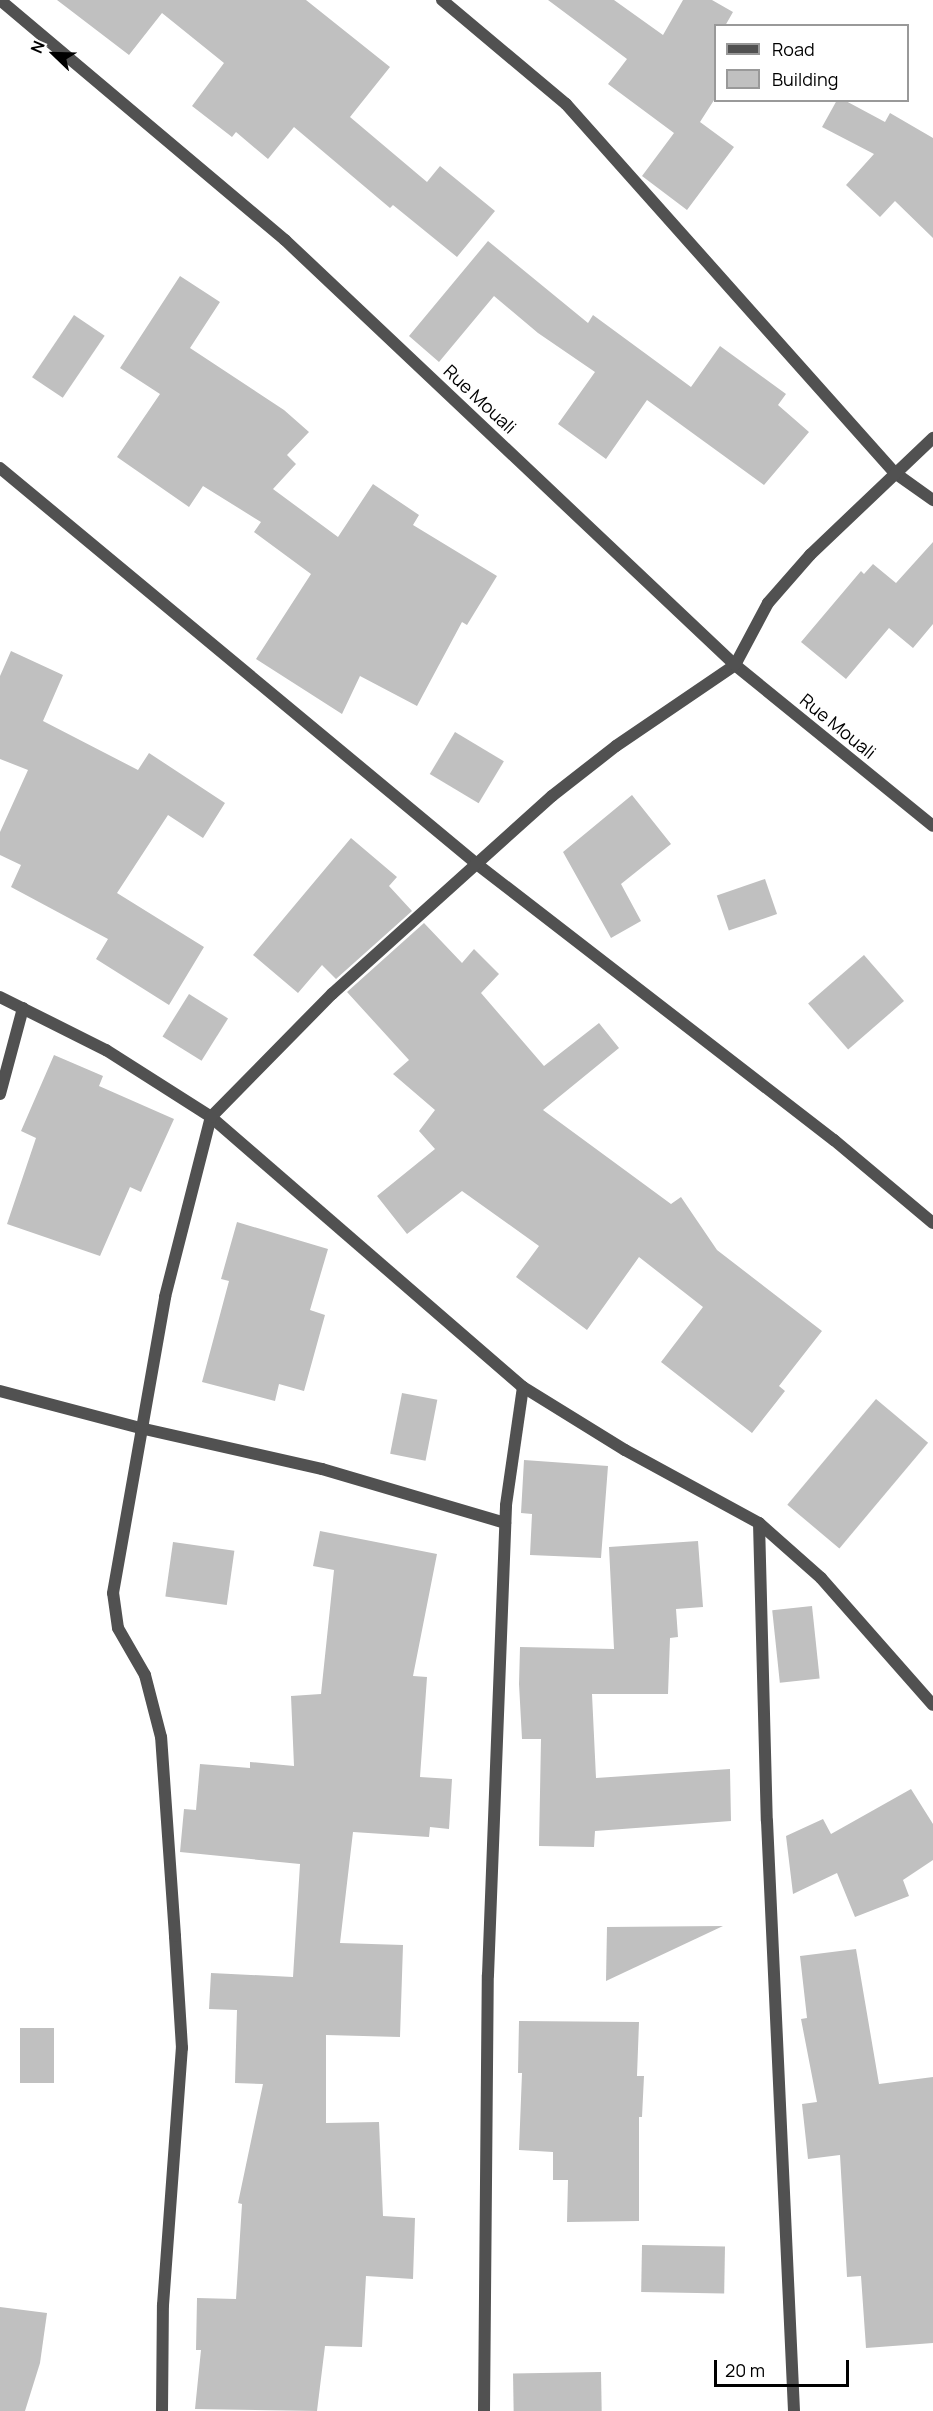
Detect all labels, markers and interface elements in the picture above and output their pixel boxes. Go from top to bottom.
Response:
north arrow [24,24,84,84]
legend [714,24,909,102]
text: N [25,37,50,57]
text: Road [772,37,815,61]
text: Building [772,67,838,91]
street label: Rue Mouali [439,360,521,438]
street label: Rue Mouali [796,689,880,763]
scale bar [717,2348,852,2386]
text: 20 m [725,2358,765,2382]

